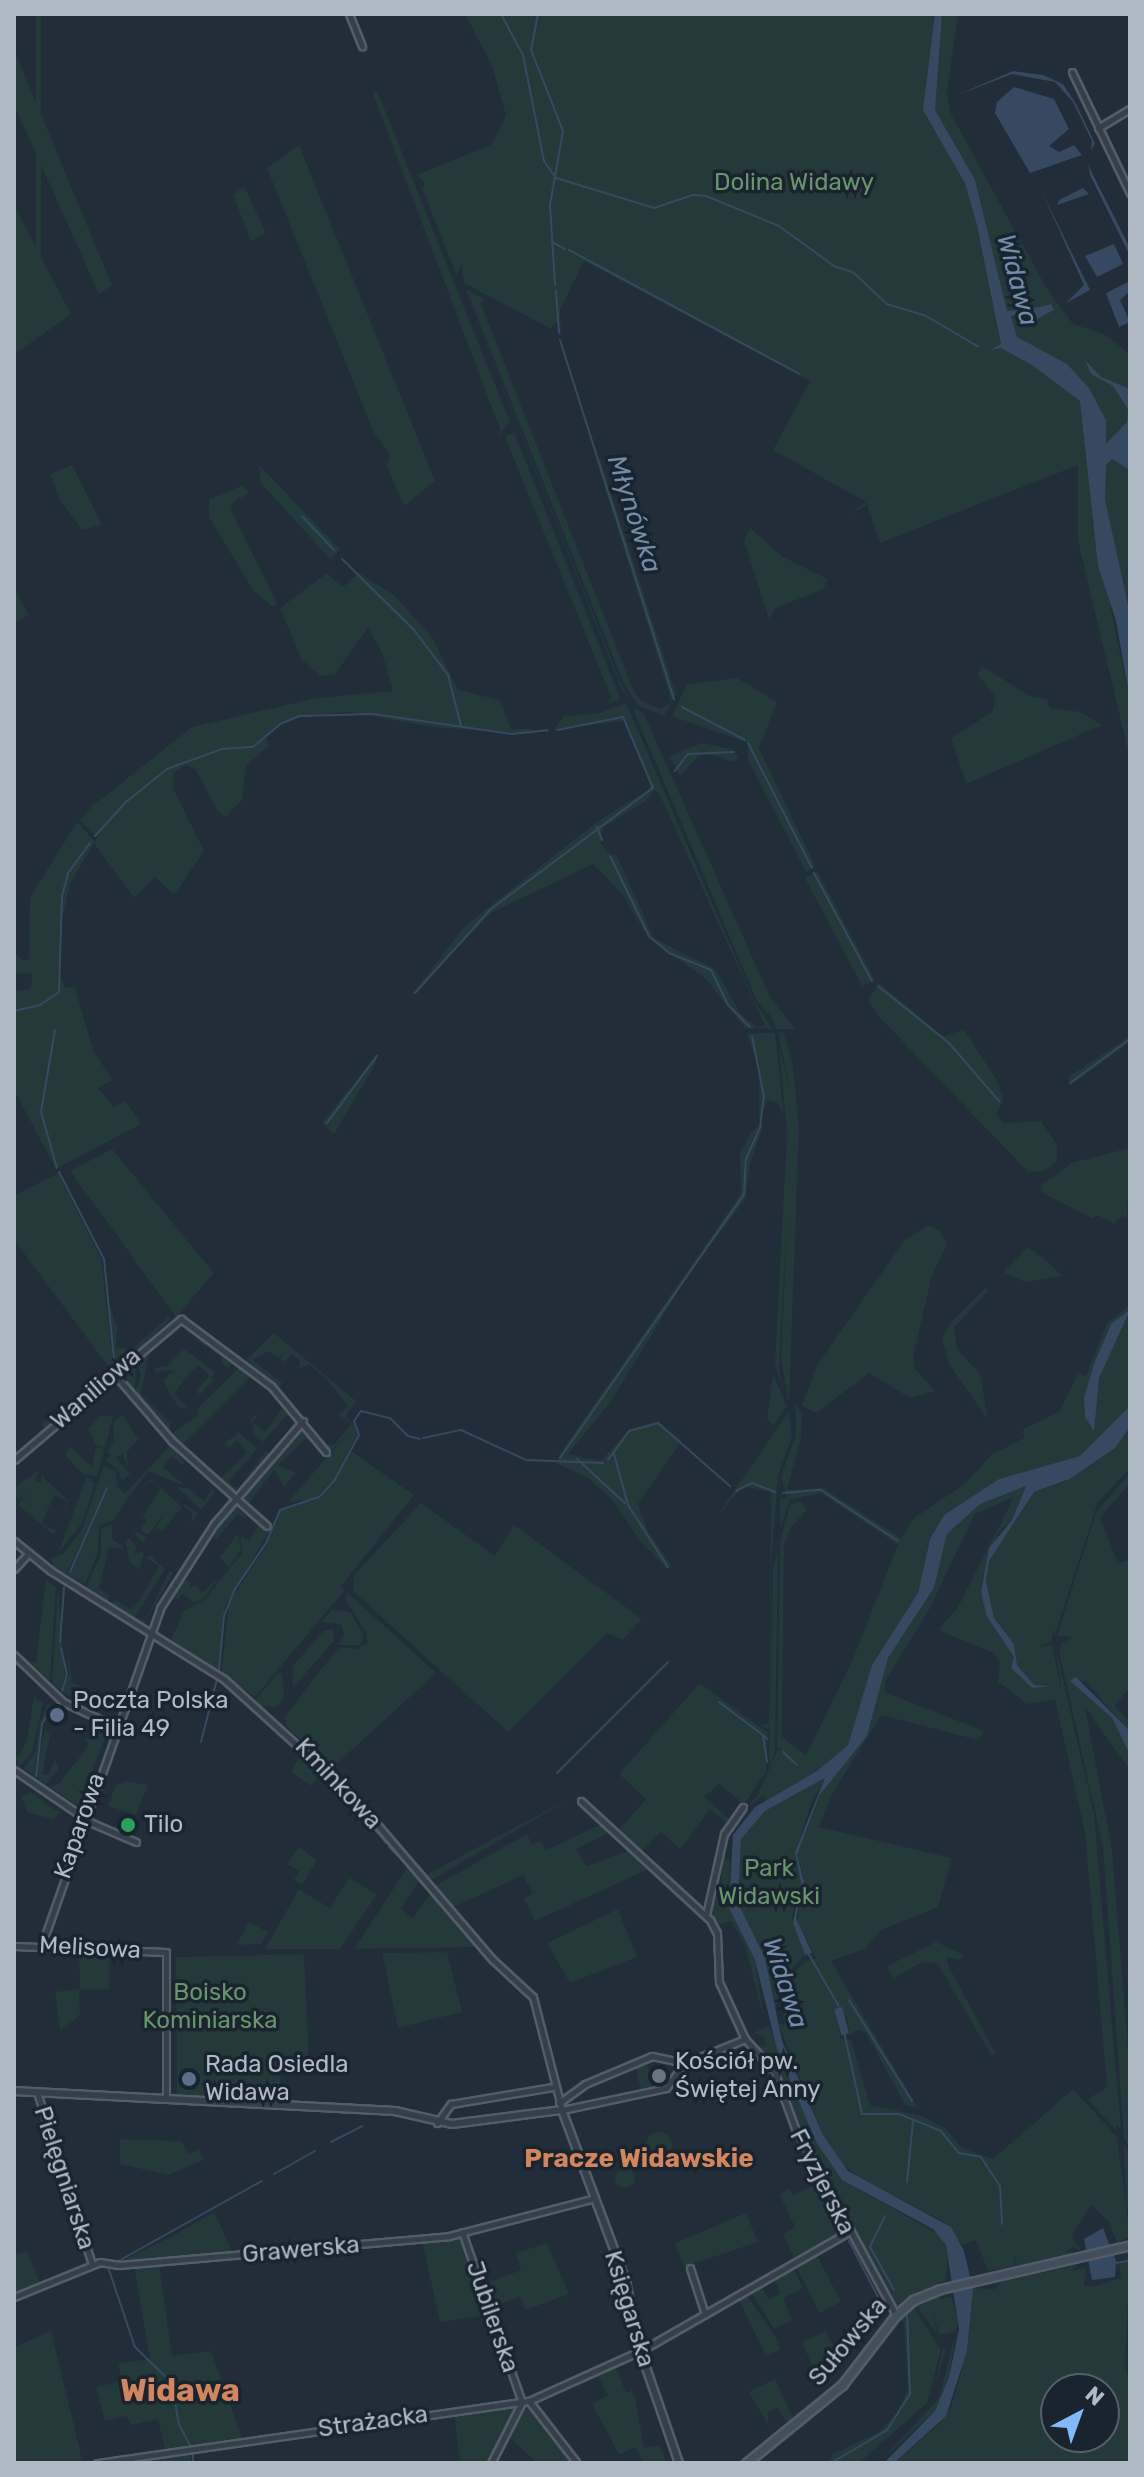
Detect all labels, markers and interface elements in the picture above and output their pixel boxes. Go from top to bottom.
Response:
park label: Dolina Widawy [714,169,874,197]
water label: Widawa [990,231,1044,329]
water label: Młynówka [600,451,668,577]
street label: Waniliowa [45,1342,147,1436]
place label: Poczta Polska - Filia 49 [73,1687,228,1743]
marker: Poczta Polska - Filia 49 [48,1706,66,1724]
street label: Kminkowa [289,1733,387,1835]
street label: Kaparowa [49,1770,111,1882]
place label: Tilo [144,1811,183,1839]
marker: Tilo [119,1816,137,1834]
park label: Park Widawski [718,1855,820,1911]
street label: Melisowa [38,1931,142,1965]
water label: Widawa [756,1934,814,2032]
park label: Boisko Kominiarska [143,1979,277,2035]
place label: Kościół pw. Świętej Anny [675,2048,821,2104]
place label: Rada Osiedla Widawa [205,2051,348,2107]
marker: Kościół pw. Świętej Anny [650,2067,668,2085]
marker: Rada Osiedla Widawa [180,2070,198,2088]
street label: Pielęgniarska [27,2103,101,2253]
street label: Fryzjerska [783,2124,861,2240]
district label: Pracze Widawskie [524,2143,754,2175]
street label: Grawerska [241,2231,361,2269]
street label: Księgarska [598,2247,660,2371]
street label: Jubilerska [460,2258,524,2376]
street label: Sułowska [803,2292,893,2392]
district label: Widawa [120,2371,240,2409]
north arrow [1040,2373,1120,2453]
text: N [1080,2381,1110,2411]
street label: Strażacka [316,2400,430,2444]

